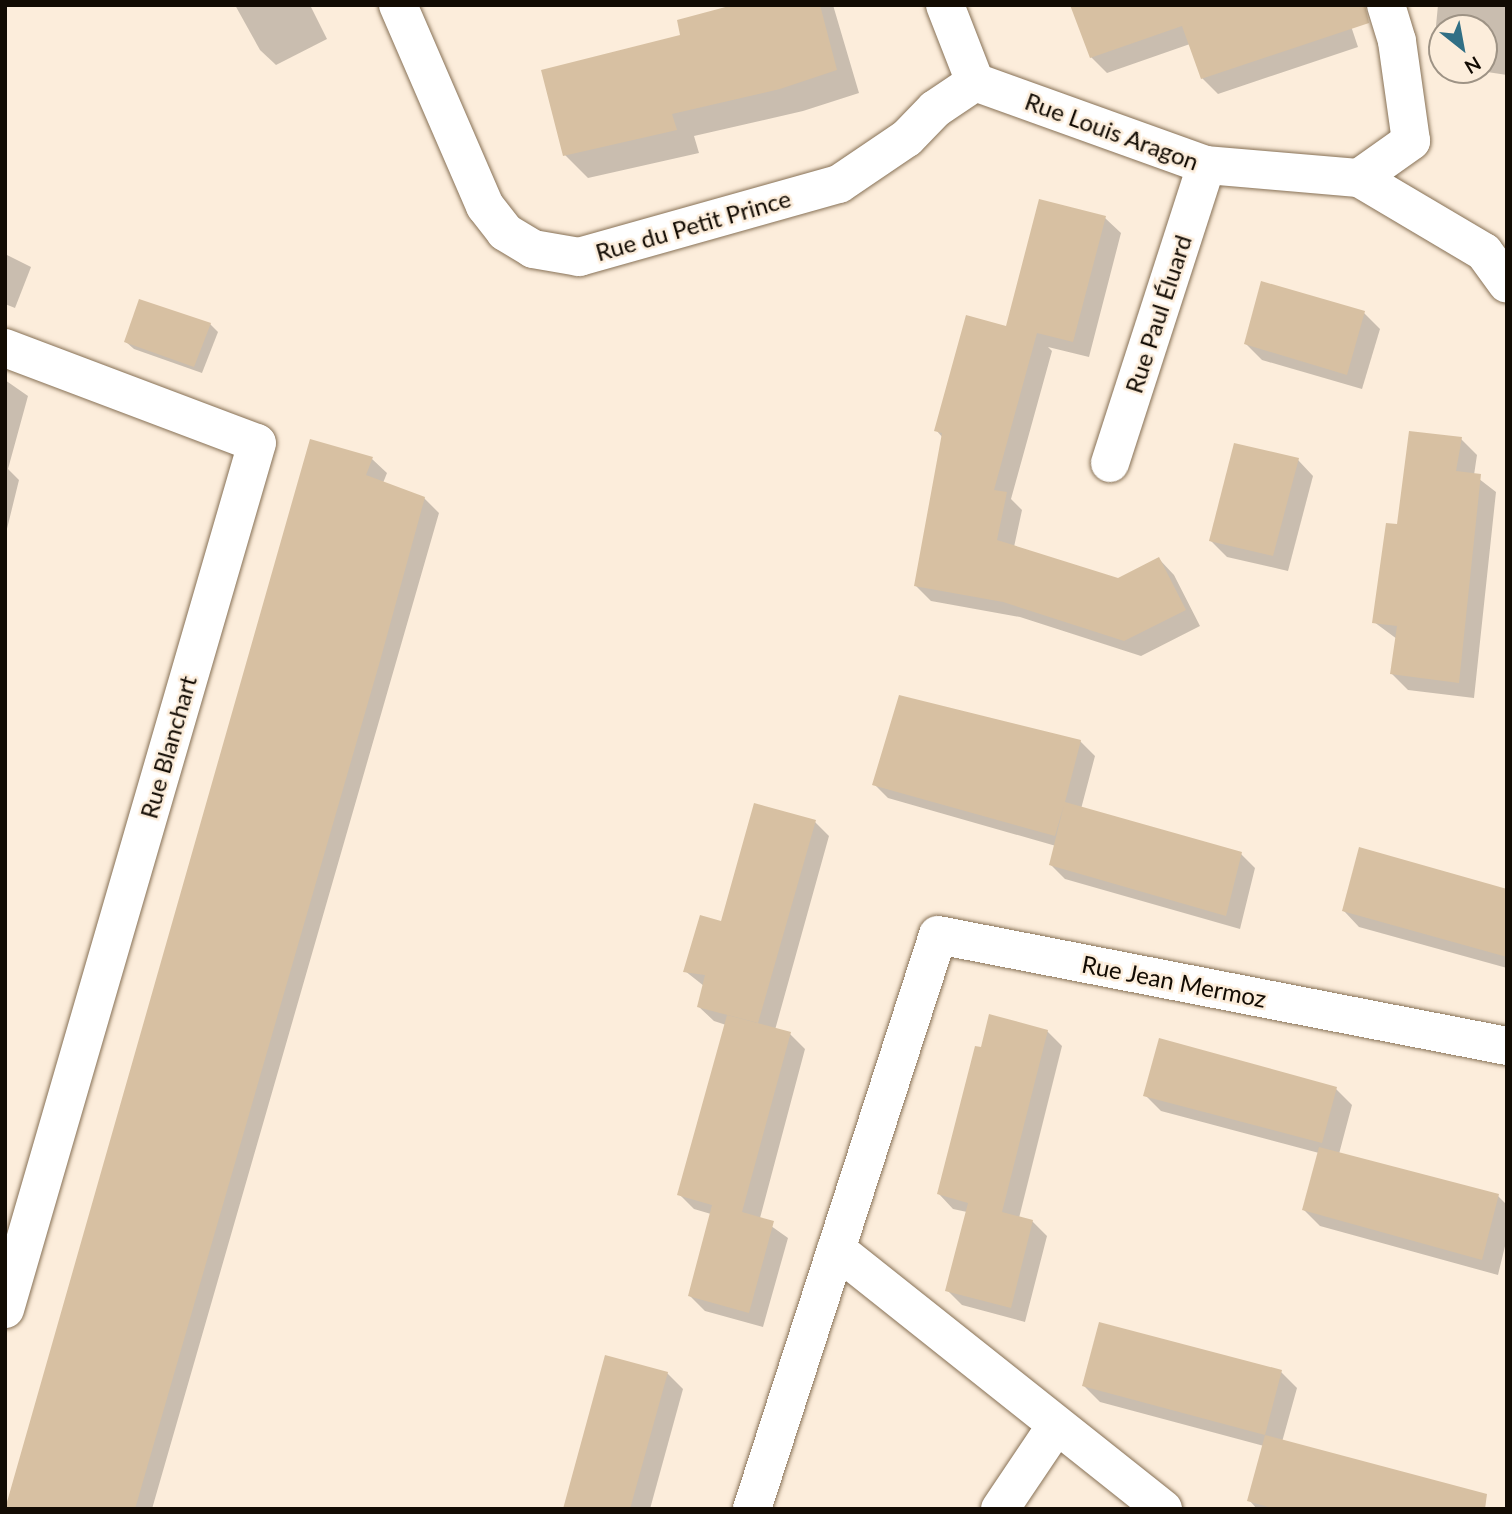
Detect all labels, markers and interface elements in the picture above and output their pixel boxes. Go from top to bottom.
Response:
north arrow [1428,14,1498,84]
text: N [1461,52,1485,79]
street label: Rue Louis Aragon [1021,86,1203,176]
street label: Rue du Petit Prince [592,183,794,267]
street label: Rue Paul Éluard [1119,231,1197,397]
street label: Rue Blanchart [134,672,202,822]
street label: Rue Jean Mermoz [1079,949,1269,1013]

